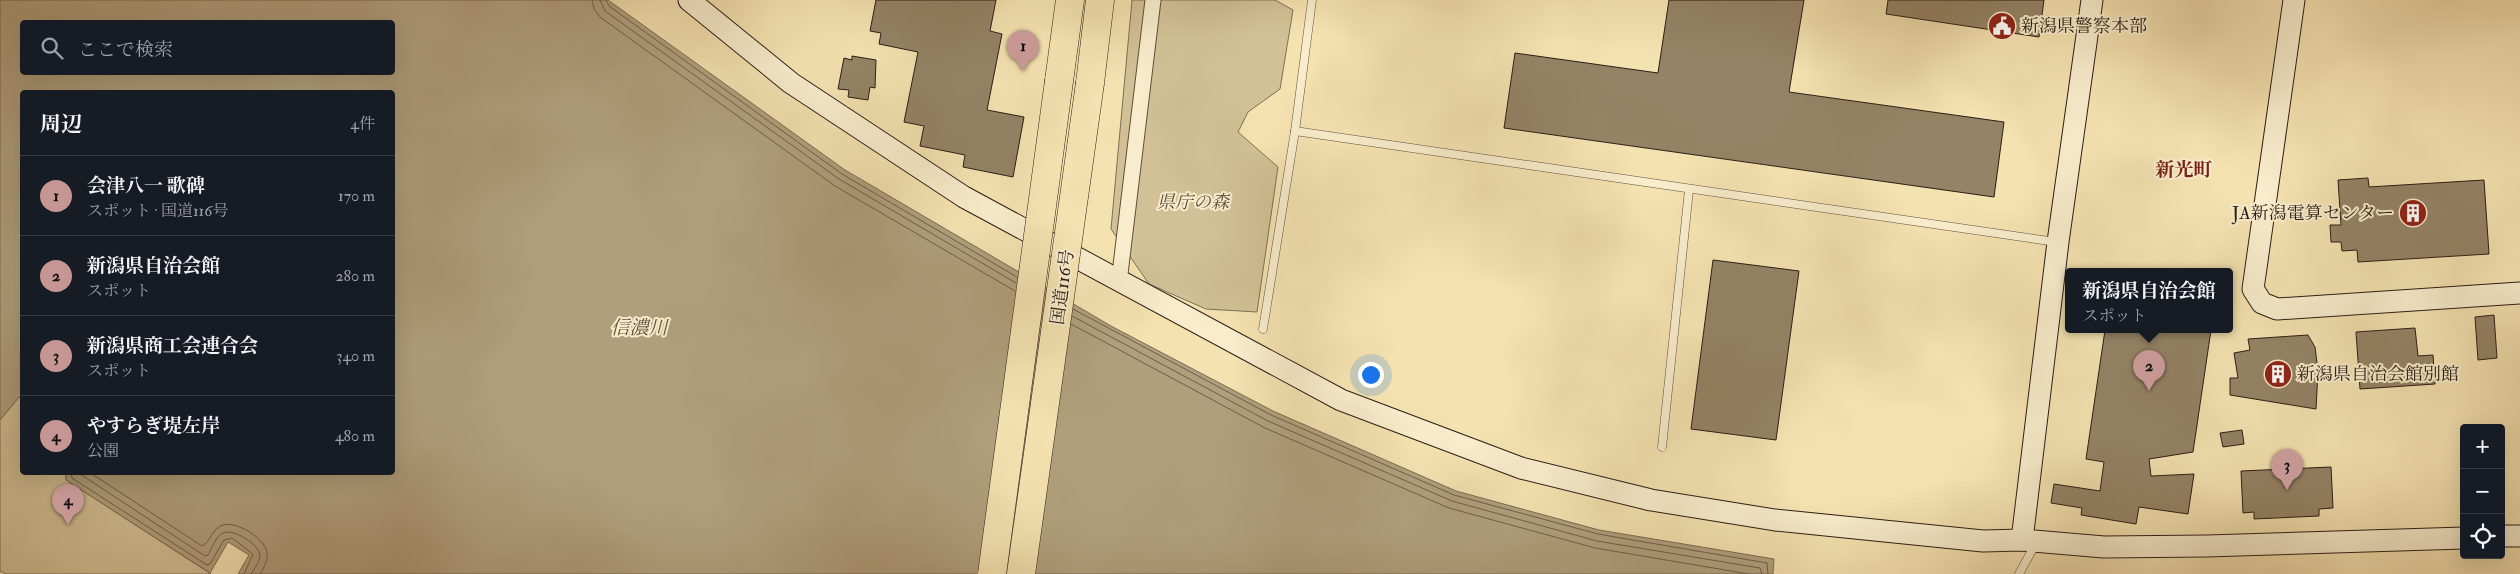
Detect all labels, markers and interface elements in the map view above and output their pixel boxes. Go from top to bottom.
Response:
public building icon: 新潟県警察本部 [1987,11,2017,41]
place label: 新潟県警察本部 [2021,15,2147,38]
search box [20,20,395,75]
pin: 1 [1007,30,1039,71]
icon: search [38,34,66,62]
text: ここで検索 [78,38,173,62]
text: 周辺 [40,111,82,138]
text: 4件 [350,114,375,134]
district label: 新光町 [2155,158,2213,182]
text: 会津八一 歌碑 [87,174,205,198]
text: 1 [53,186,59,206]
text: 170 m [338,186,375,206]
park label: 県庁の森 [1157,191,1231,214]
building icon: JA新潟電算センター [2398,198,2428,228]
text: スポット · 国道116号 [87,201,228,221]
place label: JA新潟電算センター [2231,202,2394,225]
street label: 国道116号 [1046,248,1079,326]
text: 新潟県自治会館 [87,254,220,278]
text: 2 [52,266,60,286]
text: 280 m [335,266,375,286]
popup [2065,268,2233,333]
text: 新潟県自治会館 [2082,279,2216,303]
text: スポット [87,281,151,301]
text: スポット [2082,306,2147,326]
water label: 信濃川 [610,316,669,340]
text: 新潟県商工会連合会 [87,334,258,358]
text: 3 [53,346,59,366]
text: 340 m [336,346,375,366]
pin: 2 [2133,350,2165,391]
building icon: 新潟県自治会館別館 [2263,359,2293,389]
text: スポット [87,361,151,381]
your location [1358,362,1384,388]
place label: 新潟県自治会館別館 [2297,363,2459,386]
text: やすらぎ堤左岸 [87,414,220,438]
map controls [2460,424,2505,559]
button: + [2460,424,2505,469]
text: 4 [52,426,60,446]
text: 480 m [335,426,375,446]
text: 公園 [87,441,119,461]
pin: 3 [2271,449,2303,490]
button: − [2460,469,2505,514]
pin: 4 [52,484,84,525]
button: locate [2460,514,2505,559]

